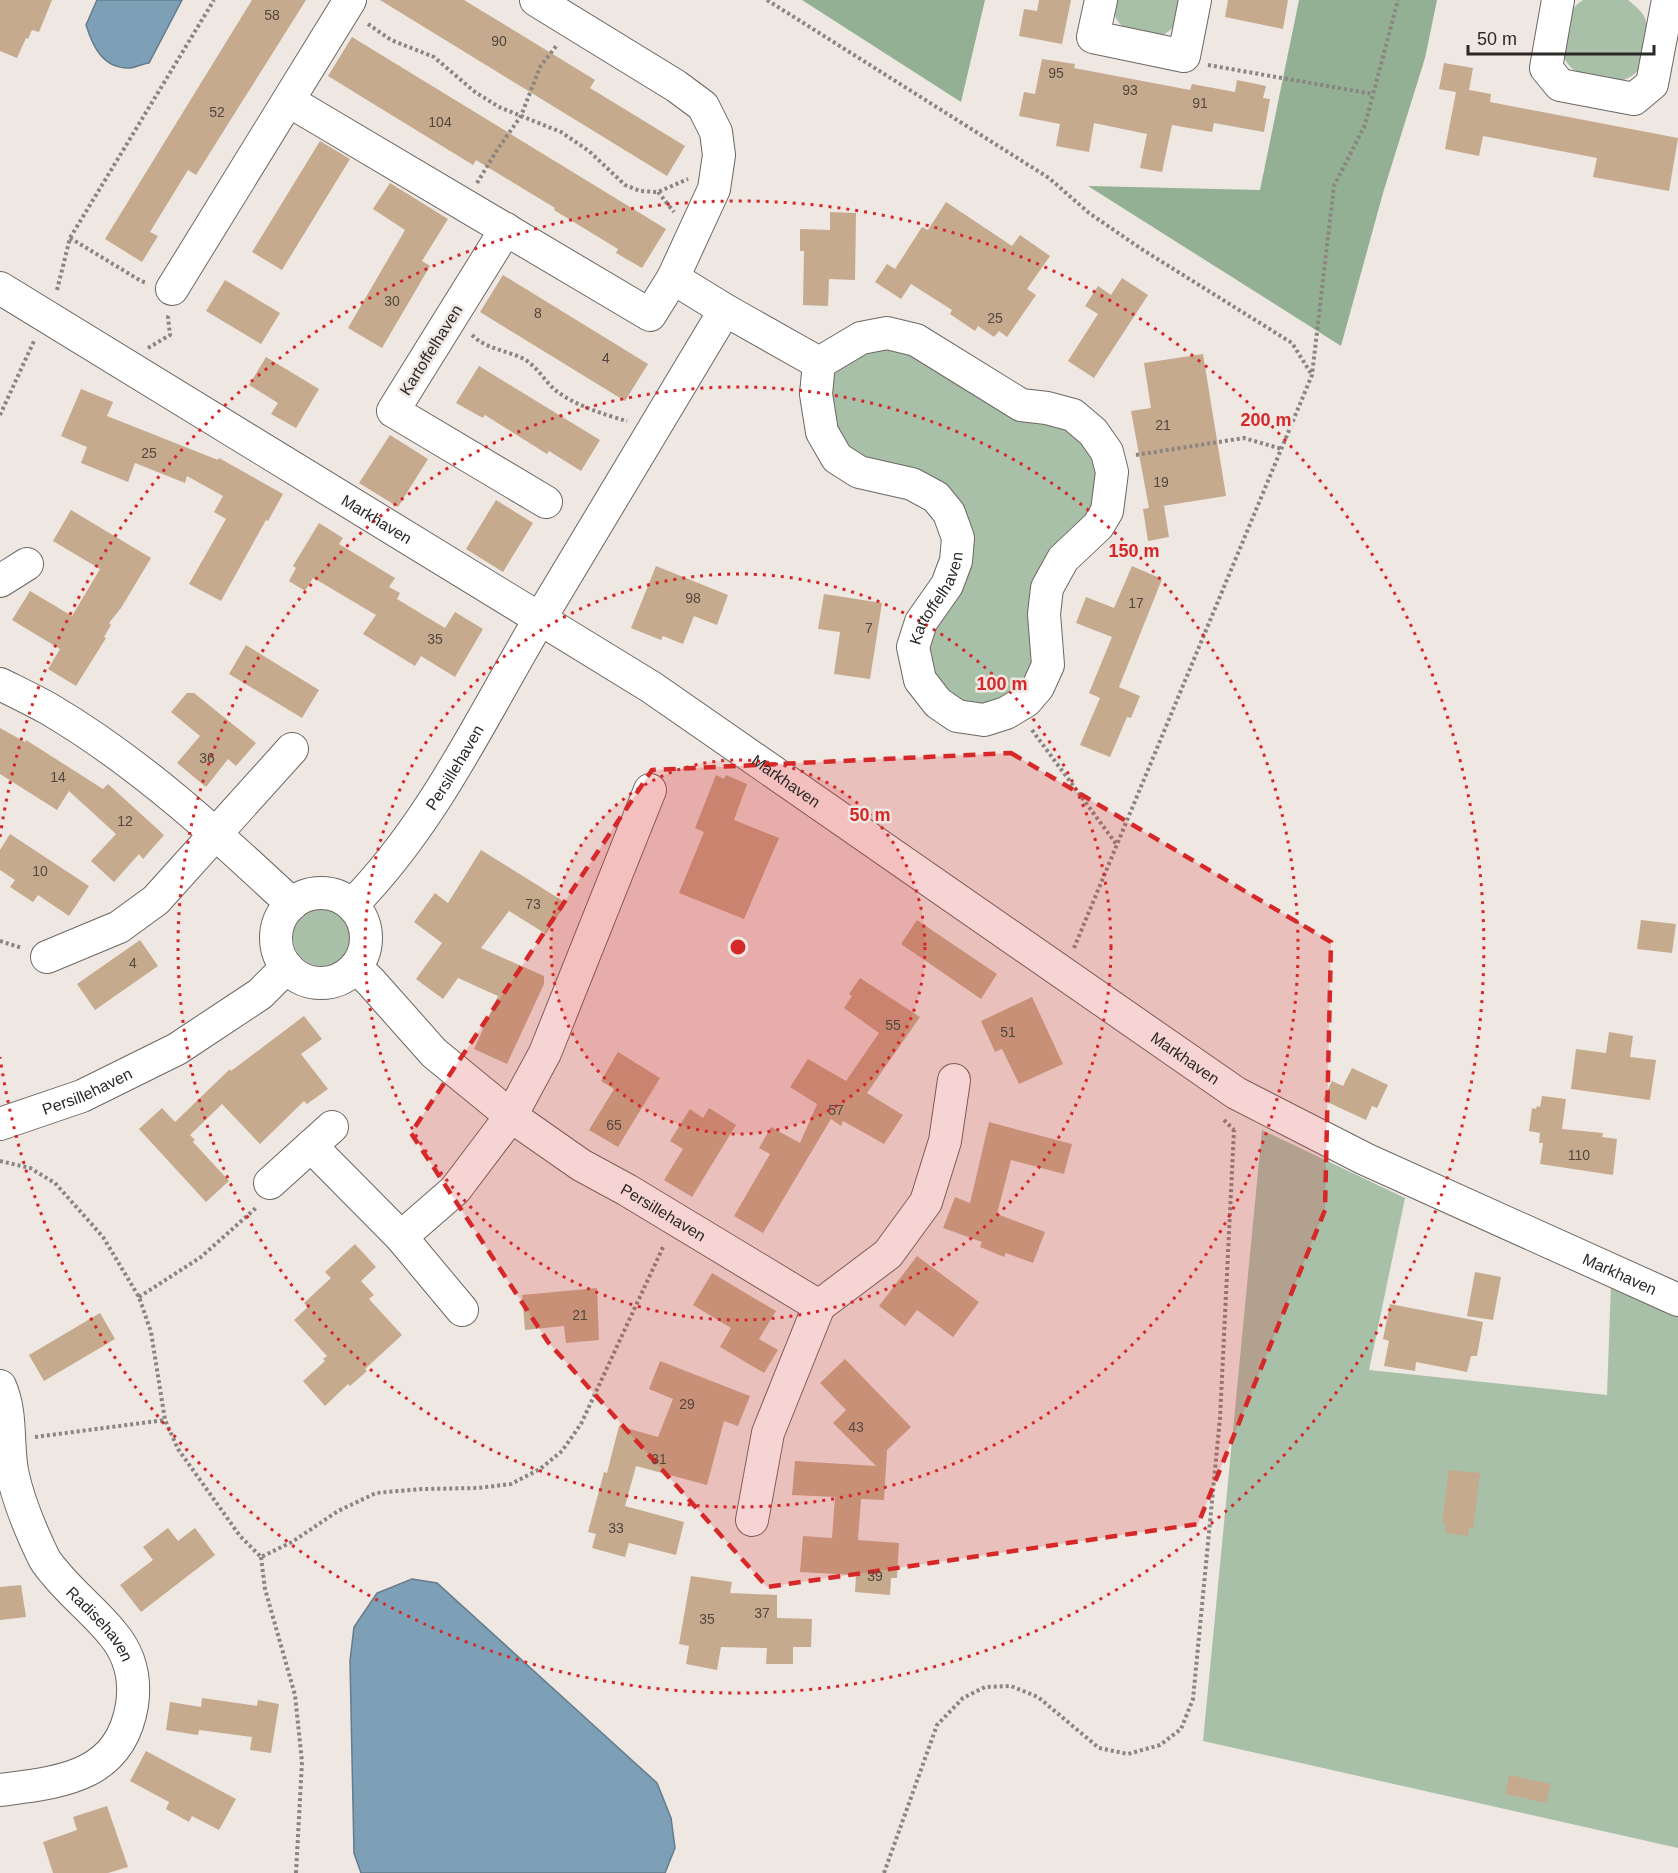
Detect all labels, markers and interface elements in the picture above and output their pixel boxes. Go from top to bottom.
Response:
house number: 58 [264,7,280,23]
scale bar [1468,18,1654,56]
text: 50 m [1477,29,1517,49]
house number: 90 [491,33,507,49]
house number: 95 [1048,65,1064,81]
house number: 93 [1122,82,1138,98]
house number: 91 [1192,95,1208,111]
house number: 52 [209,104,225,120]
house number: 104 [428,114,452,130]
house number: 30 [384,293,400,309]
street label: Kartoffelhaven [397,302,465,398]
house number: 8 [534,305,542,321]
house number: 25 [987,310,1003,326]
house number: 4 [602,350,610,366]
text: 200 m [1240,410,1292,430]
house number: 21 [1155,417,1171,433]
house number: 25 [141,445,157,461]
house number: 19 [1153,474,1169,490]
street label: Markhaven [339,491,415,547]
text: 150 m [1108,541,1160,561]
street label: Kartoffelhaven [906,551,965,646]
house number: 98 [685,590,701,606]
house number: 17 [1128,595,1144,611]
house number: 7 [865,620,873,636]
house number: 35 [427,631,443,647]
text: 100 m [976,674,1028,694]
street label: Persillehaven [422,722,486,813]
house number: 36 [199,750,215,766]
street label: Markhaven [749,751,823,810]
house number: 14 [50,769,66,785]
text: 50 m [849,805,891,825]
house number: 12 [117,813,133,829]
house number: 10 [32,863,48,879]
house number: 73 [525,896,541,912]
centre of rings [728,937,748,957]
house number: 4 [129,955,137,971]
house number: 55 [885,1017,901,1033]
house number: 51 [1000,1024,1016,1040]
street label: Markhaven [1148,1028,1223,1087]
street label: Persillehaven [40,1064,135,1118]
house number: 57 [828,1102,844,1118]
house number: 65 [606,1117,622,1133]
house number: 110 [1568,1147,1590,1163]
street label: Persillehaven [618,1180,709,1244]
street label: Markhaven [1580,1250,1659,1298]
house number: 21 [572,1307,588,1323]
house number: 29 [679,1396,695,1412]
house number: 43 [848,1419,864,1435]
house number: 31 [651,1451,667,1467]
house number: 33 [608,1520,624,1536]
house number: 39 [867,1568,883,1584]
street label: Radisehaven [63,1583,136,1664]
house number: 37 [754,1605,770,1621]
house number: 35 [699,1611,715,1627]

